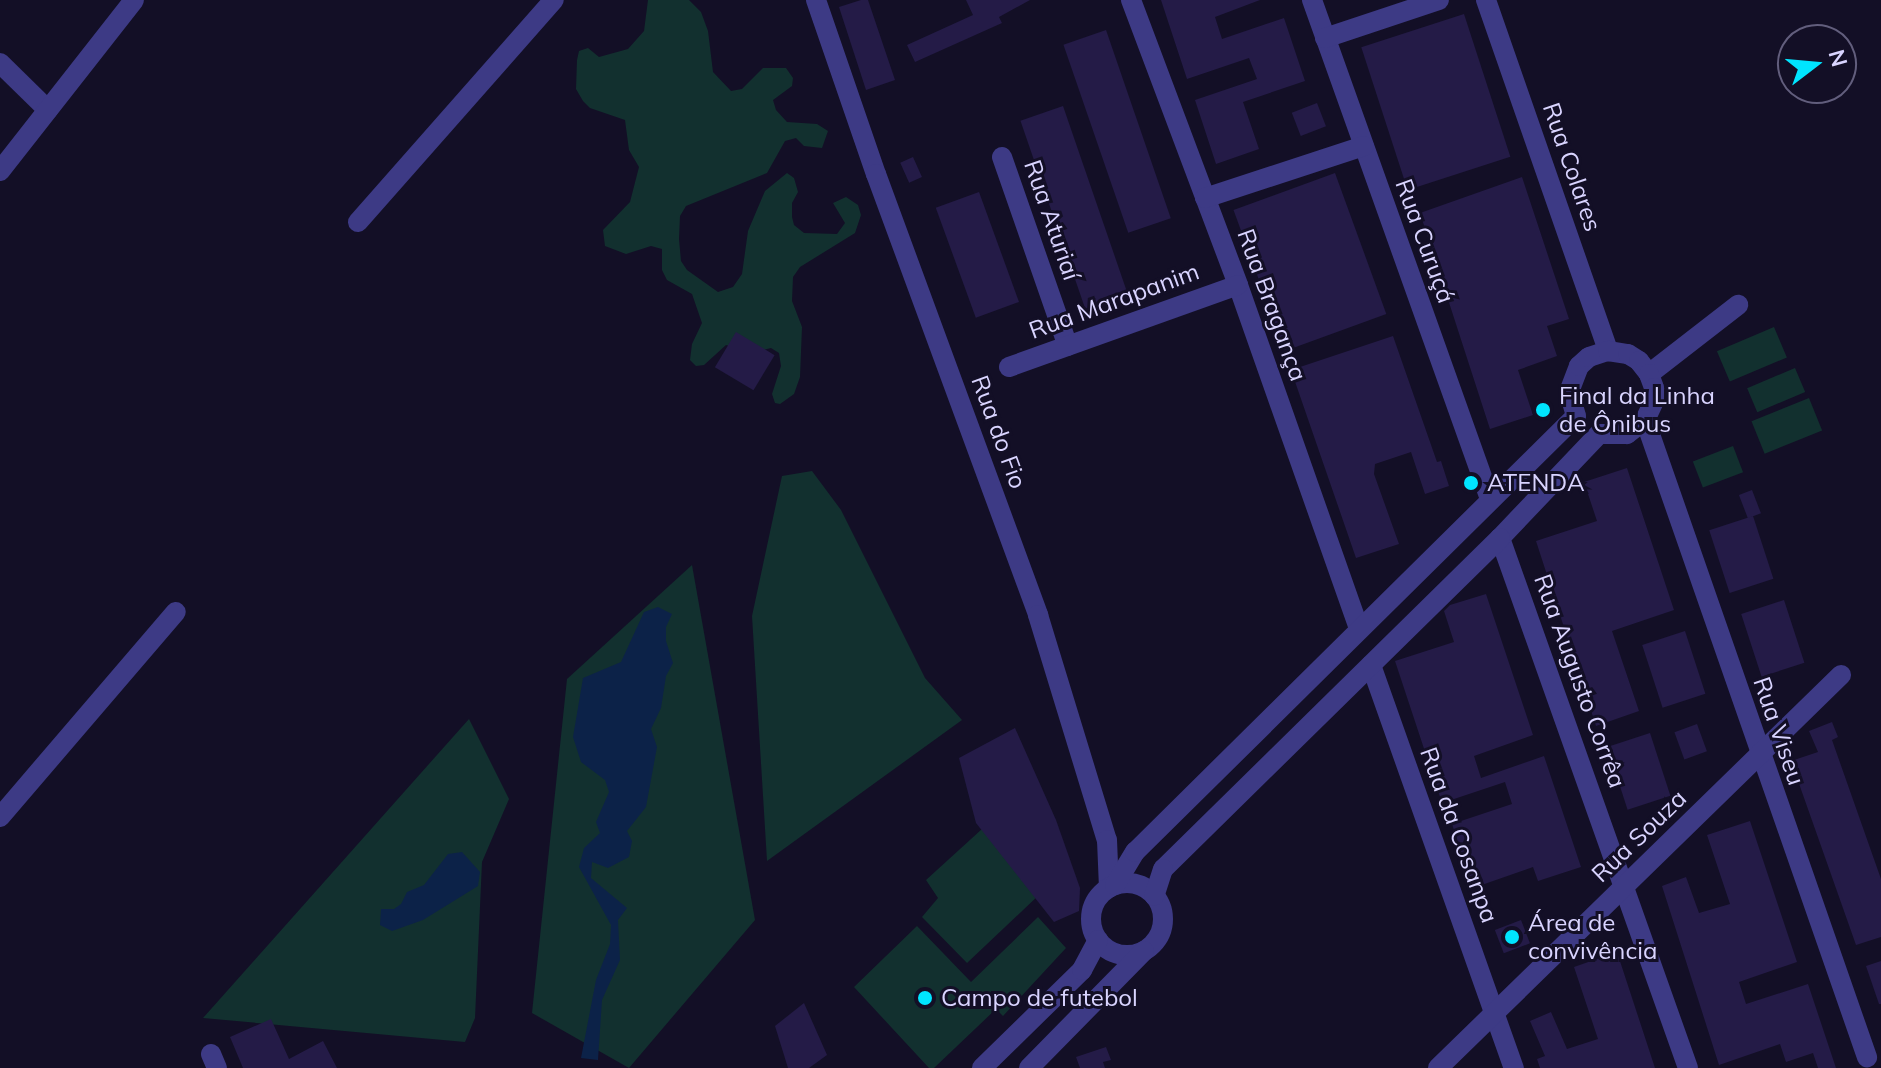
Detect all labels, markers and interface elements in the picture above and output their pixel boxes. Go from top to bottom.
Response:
north arrow [1777,24,1857,104]
text: N [1822,46,1854,70]
street label: Rua Colares [1537,99,1607,235]
street label: Rua Aturiaí [1018,156,1086,284]
street label: Rua Curuçá [1389,175,1461,307]
street label: Rua Bragança [1231,225,1313,385]
street label: Rua Marapanim [1025,257,1203,345]
street label: Rua do Fio [965,371,1033,493]
place label: Final da Linha de Ônibus [1559,382,1715,438]
marker: Final da Linha de Ônibus [1534,401,1552,419]
place label: ATENDA [1487,469,1585,497]
marker: ATENDA [1462,474,1480,492]
street label: Rua Augusto Corrêa [1528,570,1632,792]
street label: Rua Viseu [1747,673,1811,789]
street label: Rua da Cosanpa [1414,743,1504,927]
street label: Rua Souza [1586,784,1692,888]
place label: Área de convivência [1528,909,1657,965]
marker: Área de convivência [1503,928,1521,946]
place label: Campo de futebol [941,984,1138,1012]
marker: Campo de futebol [916,989,934,1007]

